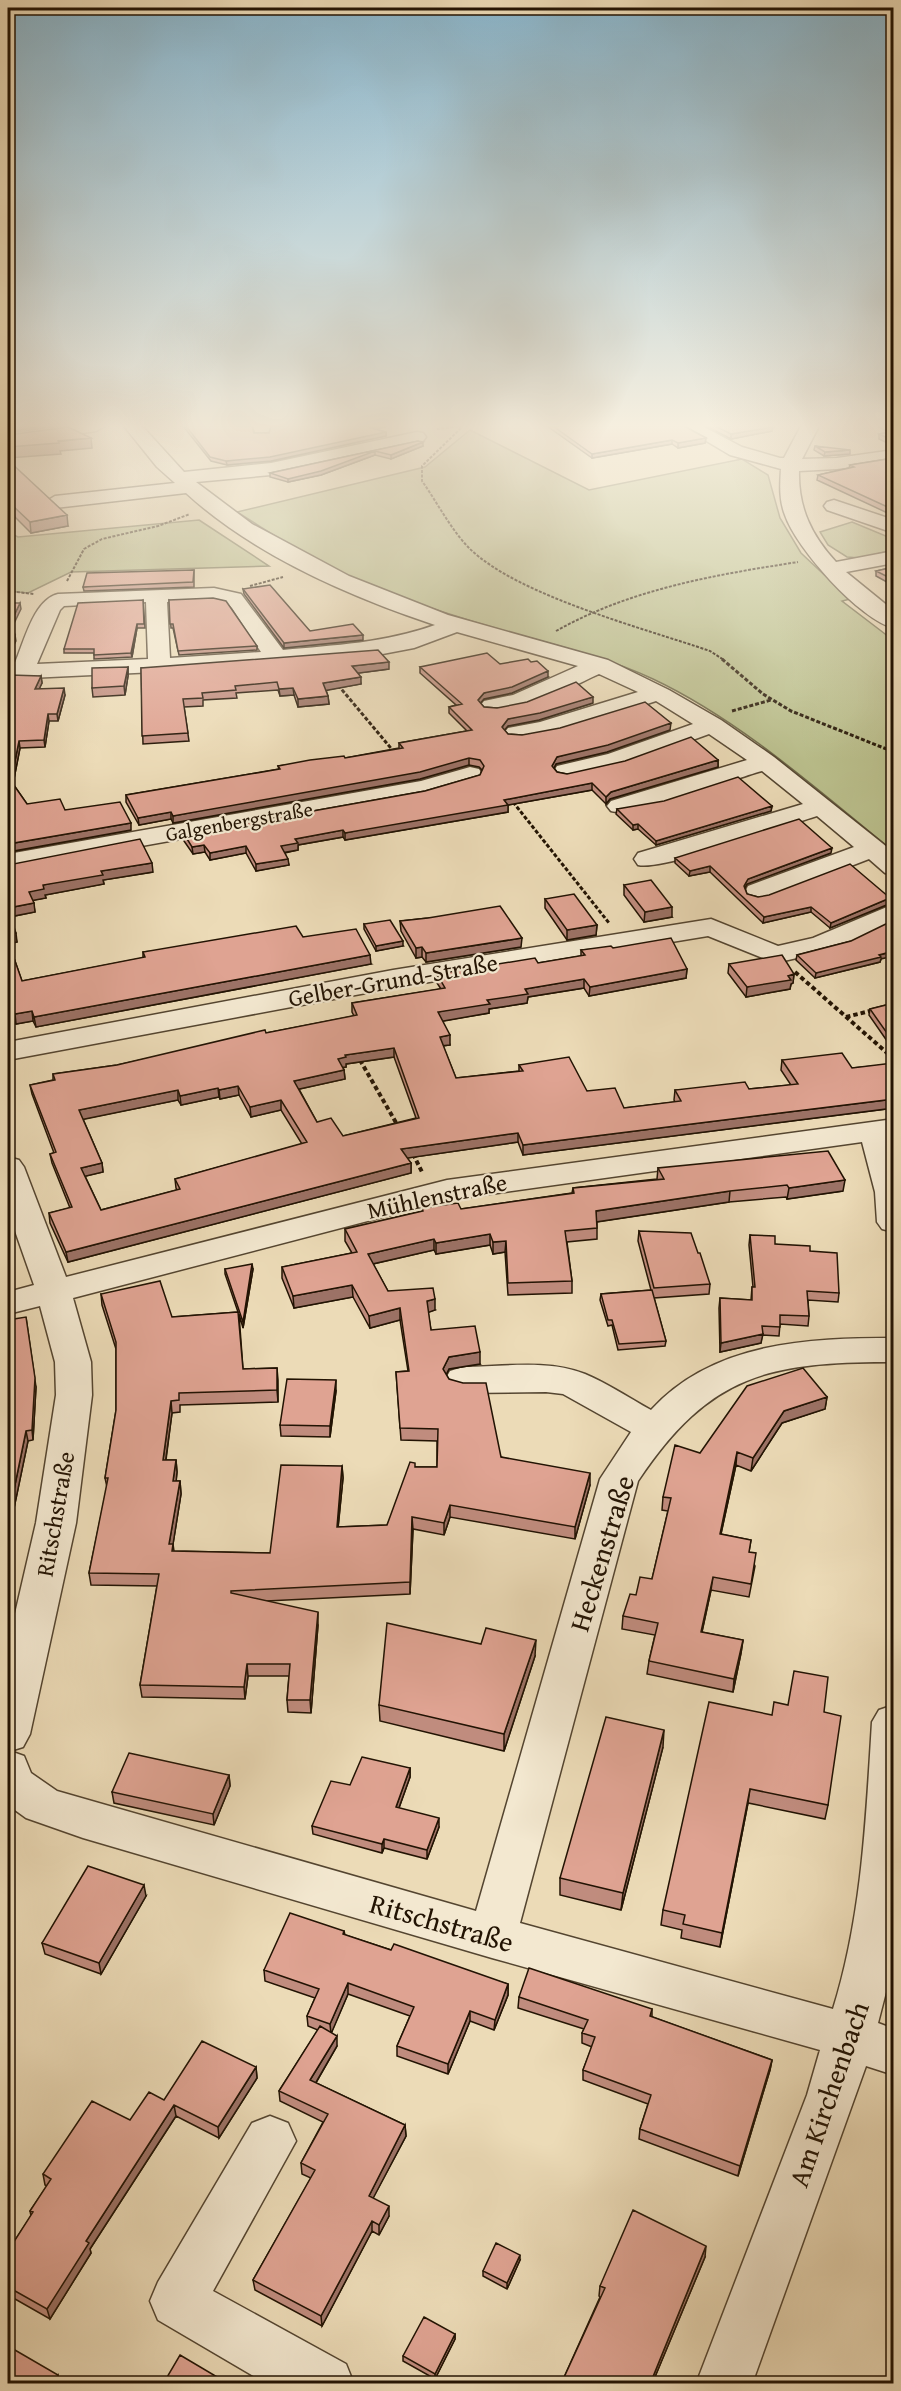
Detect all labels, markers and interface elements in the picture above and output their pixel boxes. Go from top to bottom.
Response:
street label: Galgenbergstraße [163,794,315,848]
street label: Gelber-Grund-Straße [286,944,500,1016]
street label: Mühlenstraße [364,1164,510,1228]
street label: Ritschstraße [27,1449,83,1579]
street label: Heckenstraße [558,1470,644,1636]
street label: Ritschstraße [365,1882,519,1962]
street label: Am Kirchenbach [777,1996,879,2192]

